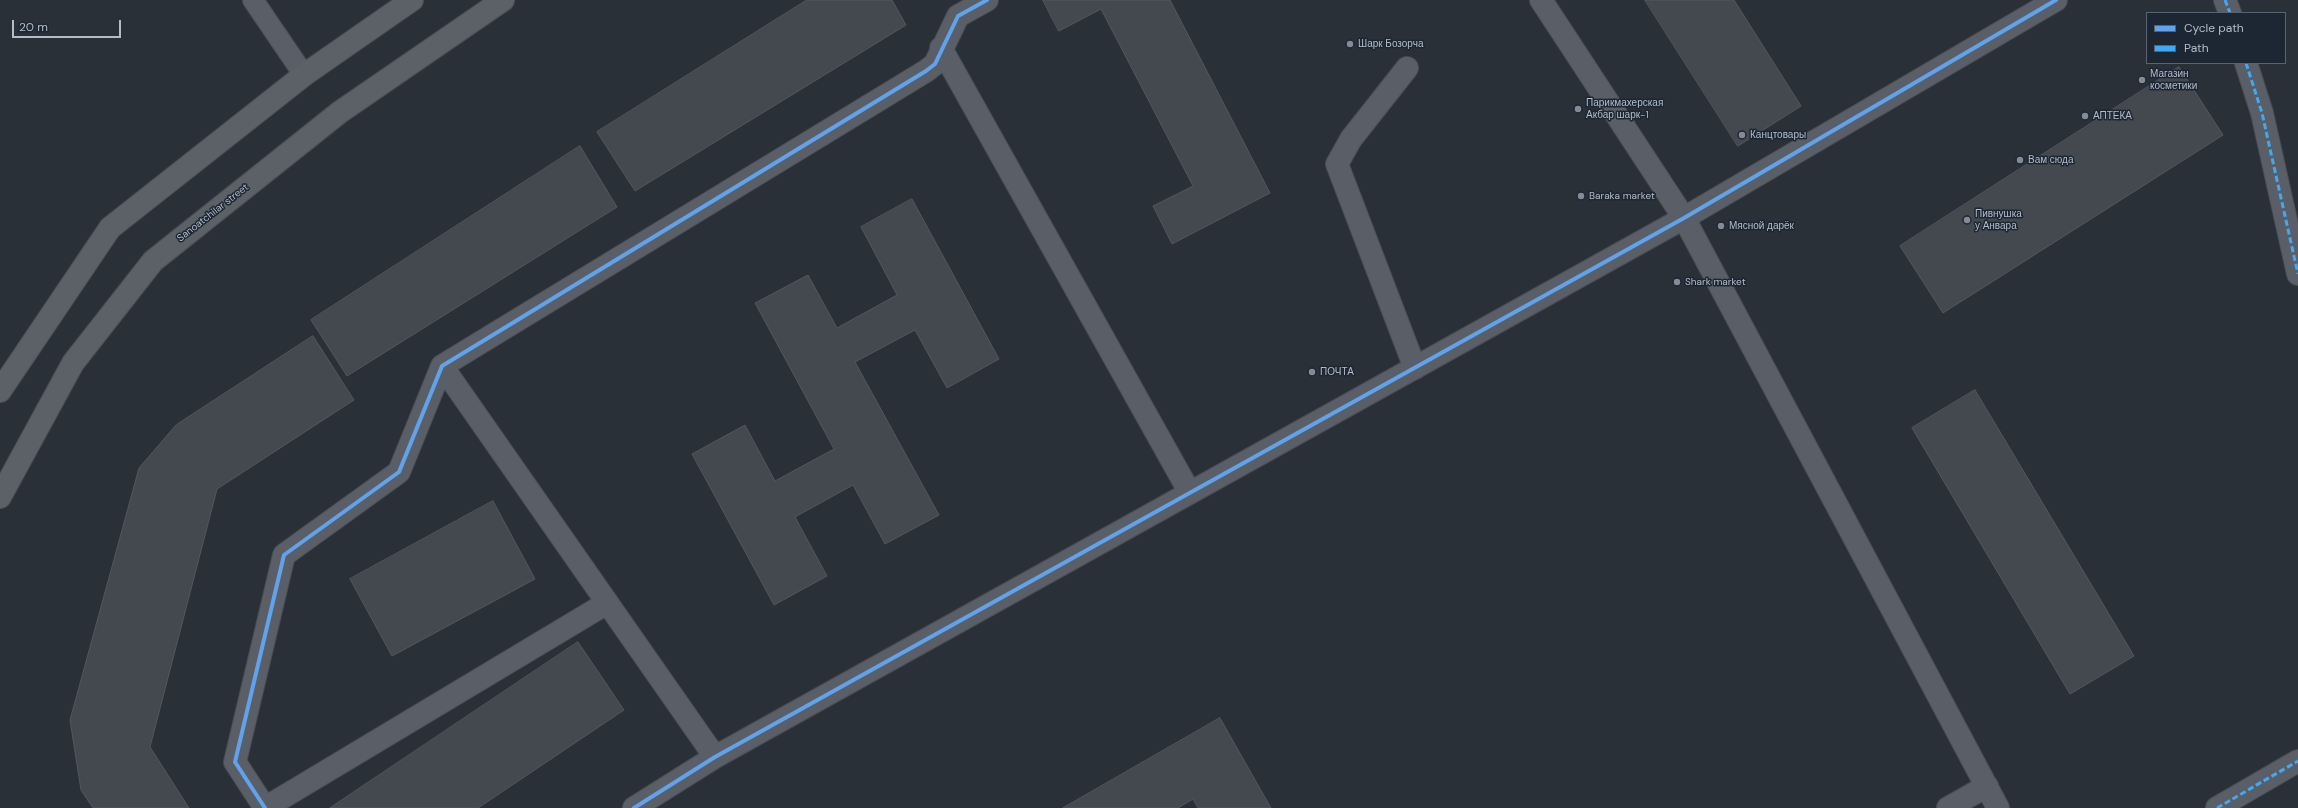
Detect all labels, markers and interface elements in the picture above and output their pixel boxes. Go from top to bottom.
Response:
scale bar [14,12,123,38]
legend [2146,12,2286,64]
text: 20 m [19,19,48,35]
text: Cycle path [2184,20,2244,36]
place label: Шарк Бозорча [1358,38,1423,50]
marker: Шарк Бозорча [1345,39,1355,49]
text: Path [2184,40,2209,56]
place label: Магазин косметики [2150,68,2197,92]
marker: Магазин косметики [2137,75,2147,85]
place label: Парикмахерская Акбар шарк-1 [1586,97,1663,120]
marker: Парикмахерская Акбар шарк-1 [1573,104,1583,114]
place label: АПТЕКА [2093,110,2132,122]
marker: АПТЕКА [2080,111,2090,121]
place label: Канцтовары [1750,129,1806,141]
marker: Канцтовары [1737,130,1747,140]
place label: Вам сюда [2028,154,2073,166]
marker: Вам сюда [2015,155,2025,165]
street label: Sanoatchilar street [175,181,251,245]
place label: Baraka market [1589,190,1655,202]
marker: Baraka market [1576,191,1586,201]
place label: Пивнушка у Анвара [1975,208,2022,232]
marker: Пивнушка у Анвара [1962,215,1972,225]
place label: Мясной дарёк [1729,220,1794,232]
marker: Мясной дарёк [1716,221,1726,231]
place label: Shark market [1685,276,1746,288]
marker: Shark market [1672,277,1682,287]
place label: ПОЧТА [1320,366,1354,378]
marker: ПОЧТА [1307,367,1317,377]

